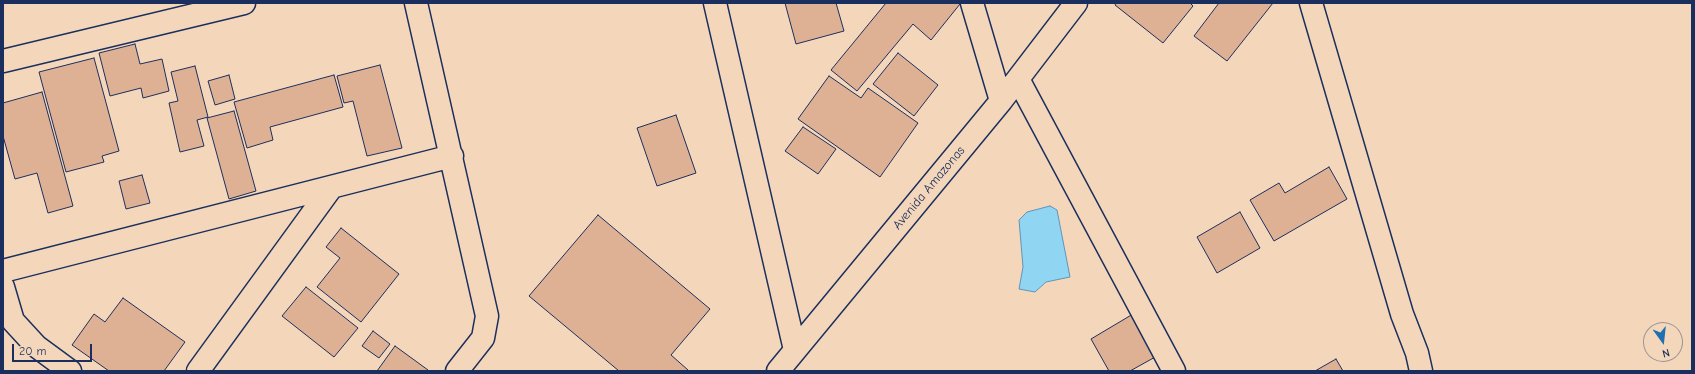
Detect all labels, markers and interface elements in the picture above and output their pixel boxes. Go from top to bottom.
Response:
street label: Avenida Amazonas [890,143,968,233]
north arrow [1643,322,1683,362]
scale bar [14,336,94,362]
text: 20 m [19,344,47,358]
text: N [1661,346,1671,360]

